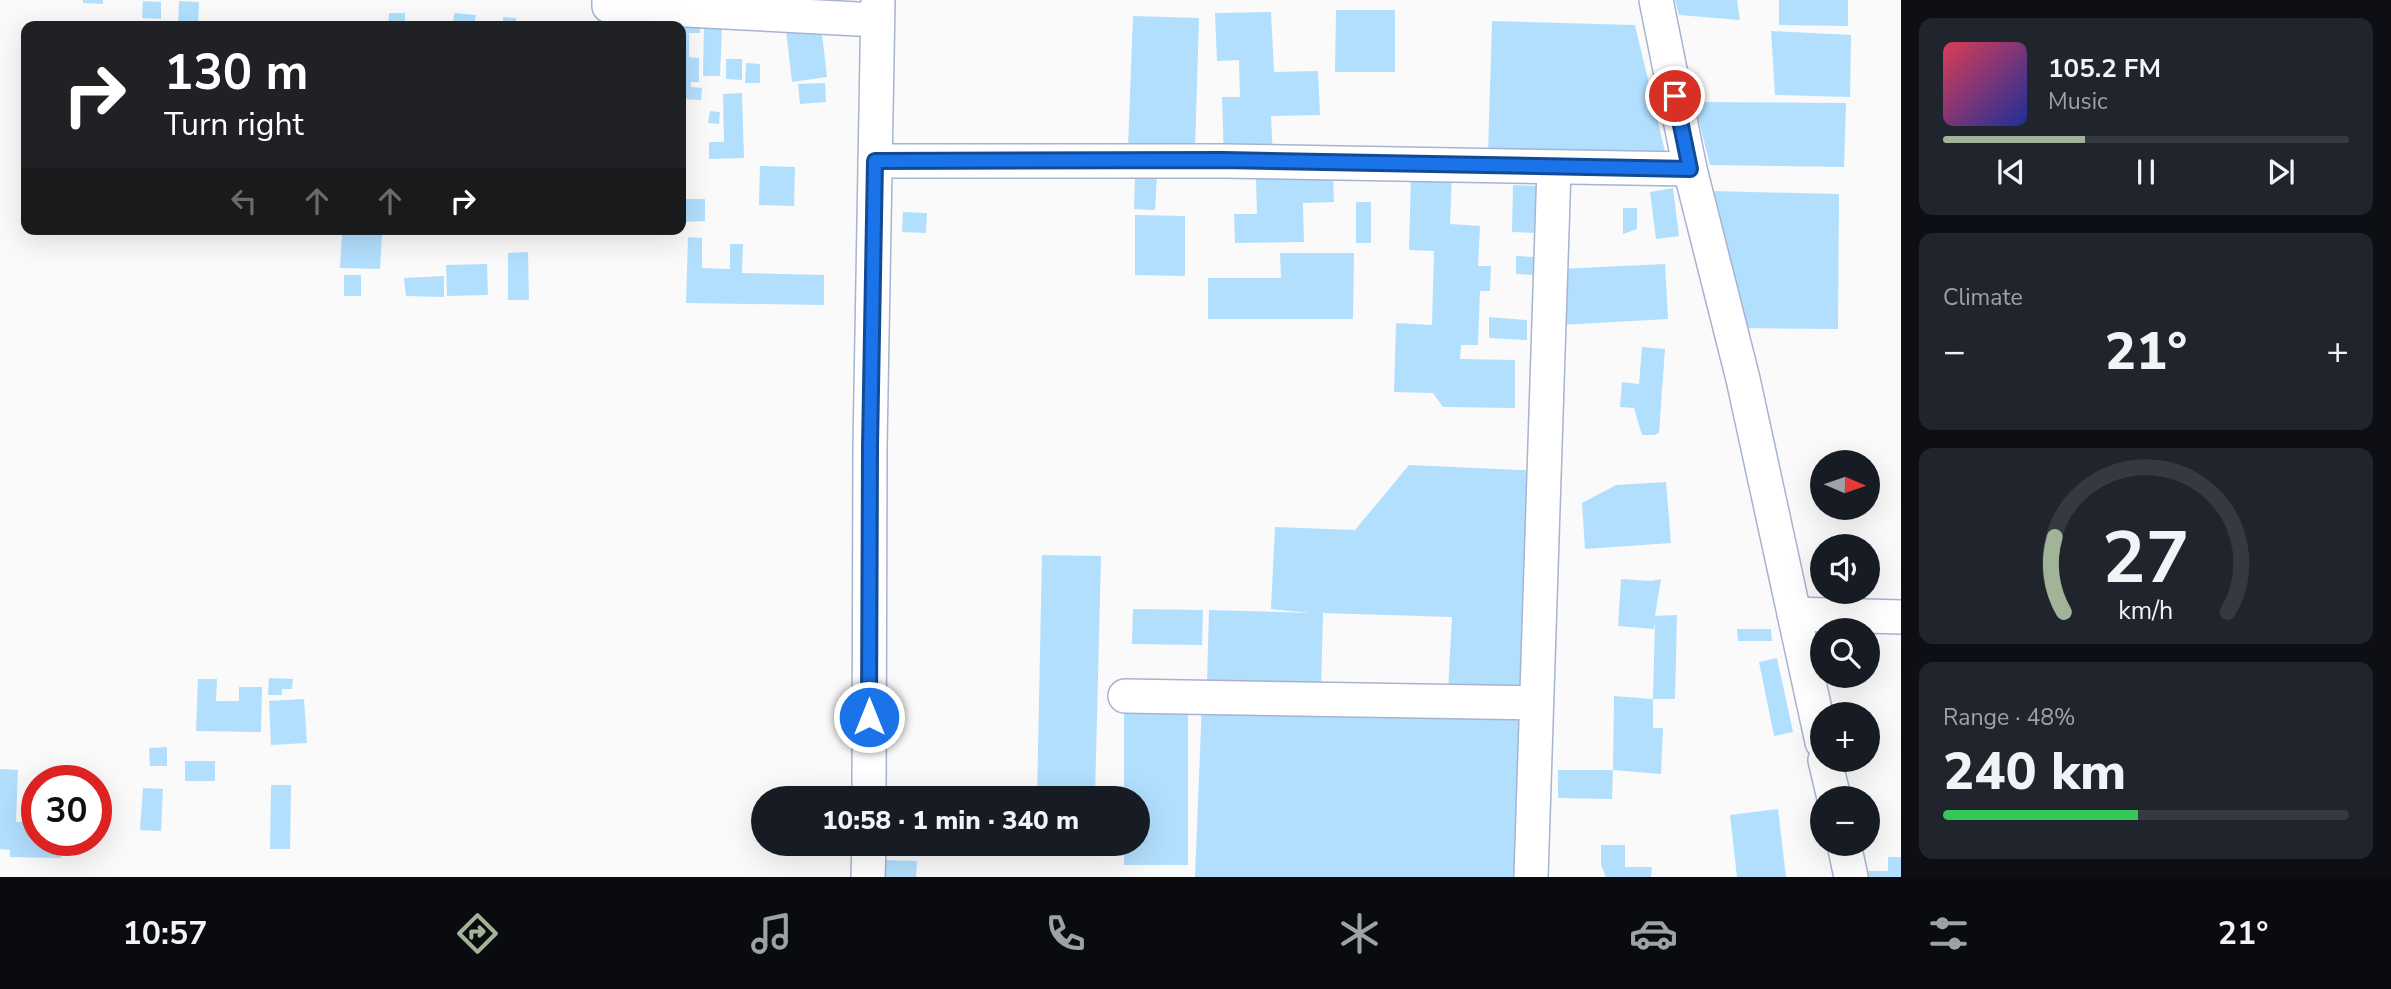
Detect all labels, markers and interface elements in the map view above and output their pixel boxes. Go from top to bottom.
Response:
text: 130 m [164,39,308,106]
icon: right [49,49,140,140]
text: 105.2 FM [2048,51,2161,86]
pin [1645,66,1705,126]
icon: arrive [1656,77,1694,115]
text: Music [2048,86,2108,117]
text: Turn right [164,103,304,146]
icon: previous [1992,153,2030,191]
icon: pause [2127,153,2165,191]
icon: next [2262,153,2300,191]
icon: left [225,182,263,220]
icon: ahead [298,182,336,220]
icon: ahead [371,182,409,220]
icon: right [444,182,482,220]
text: Climate [1943,282,2023,313]
text: 21° [2105,316,2187,387]
text: − [1943,326,1966,377]
text: + [2326,326,2349,377]
north arrow [1810,450,1880,520]
map controls [1810,450,1880,856]
text: 27 [2102,508,2190,608]
button: sound [1810,534,1880,604]
text: km/h [2118,594,2174,628]
button: search [1810,618,1880,688]
position arrow [832,680,906,754]
button: + [1810,702,1880,772]
text: Range · 48% [1943,702,2075,733]
text: 240 km [1943,736,2126,807]
speed limit sign: 30 [21,765,112,856]
button: − [1810,786,1880,856]
text: 10:58 · 1 min · 340 m [822,803,1079,838]
icon: directions [453,909,502,958]
icon: music [747,909,796,958]
icon: phone [1041,909,1090,958]
icon: climate [1335,909,1384,958]
icon: car [1629,909,1678,958]
icon: filters [1924,909,1973,958]
text: 10:57 [123,912,207,955]
text: 21° [2218,912,2268,955]

